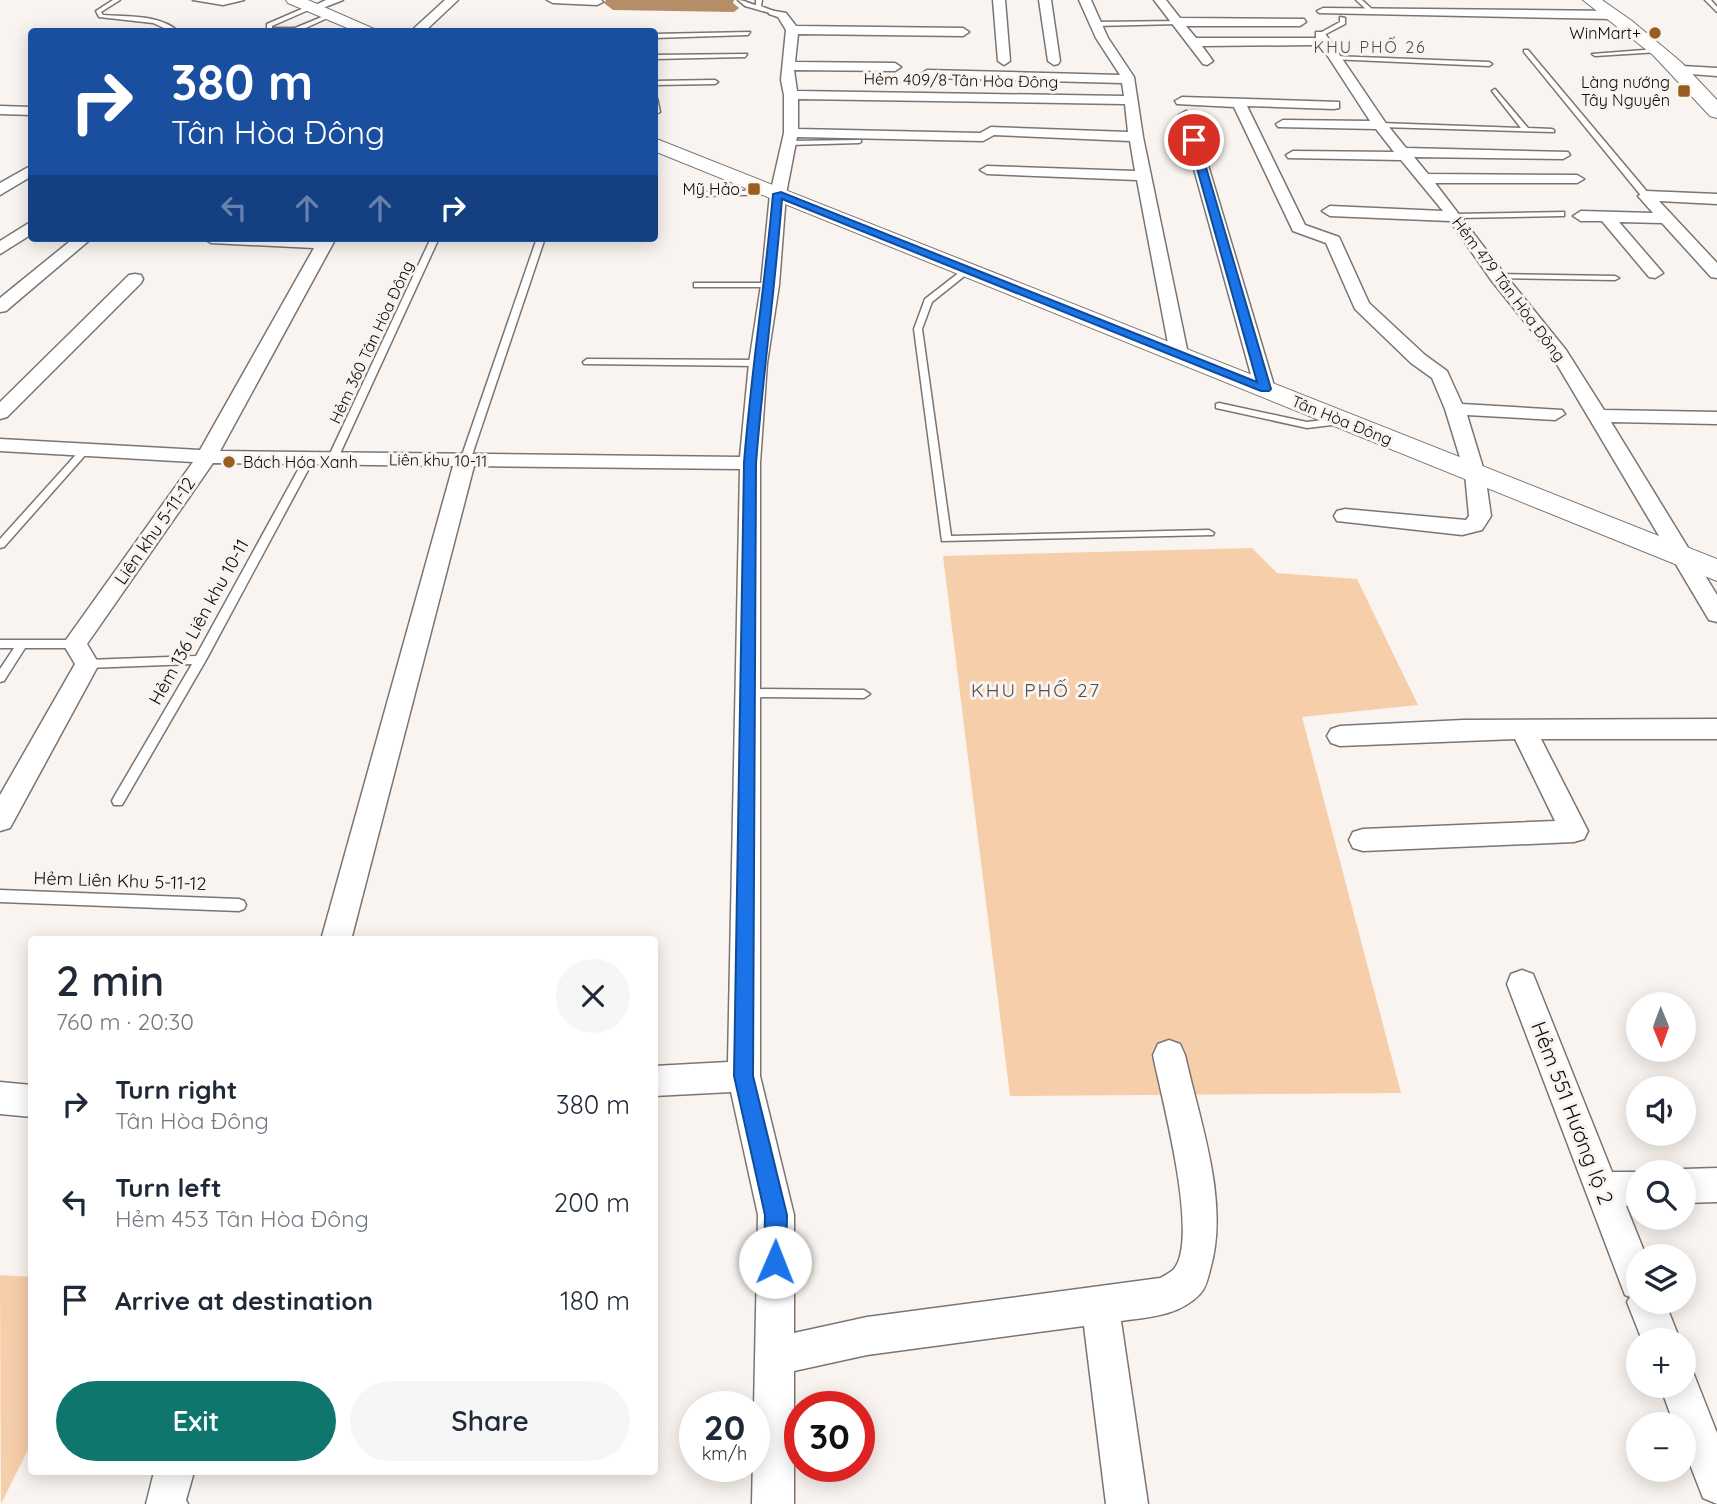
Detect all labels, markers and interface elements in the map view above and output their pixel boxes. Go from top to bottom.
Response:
place label: WinMart+ [1569,23,1641,43]
marker: WinMart+ [1647,25,1663,41]
district label: KHU PHỐ 26 [1313,36,1427,57]
text: 380 m [171,51,313,112]
icon: right [56,56,147,147]
street label: Hẻm 409/8 Tân Hòa Đông [863,68,1059,92]
place label: Làng nướng Tây Nguyên [1581,72,1670,110]
marker: Làng nướng Tây Nguyên [1676,83,1692,99]
pin [1164,110,1224,170]
text: Tân Hòa Đông [171,112,385,152]
icon: arrive [1175,121,1213,159]
place label: Mỹ Hảo [682,179,740,199]
marker: Mỹ Hảo [746,181,762,197]
icon: left [215,189,253,227]
icon: ahead [288,189,326,227]
icon: ahead [361,189,399,227]
icon: right [434,189,472,227]
street label: Hẻm 479 Tân Hòa Đông [1448,213,1570,365]
street label: Hẻm 360 Tân Hòa Đông [324,257,418,427]
street label: Tân Hòa Đông [1289,391,1395,449]
street label: Liên khu 10-11 [389,449,487,471]
place label: Bách Hóa Xanh [243,452,358,472]
marker: Bách Hóa Xanh [221,454,237,470]
street label: Liên khu 5-11-12 [109,473,200,589]
street label: Hẻm 136 Liên khu 10-11 [143,535,254,709]
district label: KHU PHỐ 27 [971,678,1101,702]
street label: Hẻm Liên Khu 5-11-12 [33,866,207,895]
text: 2 min [56,954,164,1007]
button: close [556,959,630,1033]
north arrow [1626,992,1696,1062]
map controls [1626,992,1696,1482]
text: 760 m · 20:30 [56,1007,194,1036]
street label: Hẻm 551 Hương lộ 2 [1526,1017,1620,1208]
text: Turn right [115,1073,237,1106]
button: sound [1626,1076,1696,1146]
icon: right [56,1085,94,1123]
text: 380 m [556,1088,630,1121]
text: Tân Hòa Đông [115,1106,269,1135]
button: search [1626,1160,1696,1230]
text: Turn left [115,1171,222,1204]
icon: left [56,1183,94,1221]
text: 200 m [554,1186,630,1219]
text: Hẻm 453 Tân Hòa Đông [115,1204,369,1233]
position arrow [738,1225,812,1299]
button: layers [1626,1244,1696,1314]
icon: arrive [56,1281,94,1319]
text: Arrive at destination [115,1284,373,1317]
text: 180 m [560,1284,630,1317]
button: + [1626,1328,1696,1398]
button: Exit [56,1381,336,1461]
button: Share [350,1381,630,1461]
speed limit sign: 30 [784,1391,875,1482]
text: 20 [704,1405,745,1449]
button: − [1626,1412,1696,1482]
text: km/h [702,1442,747,1465]

